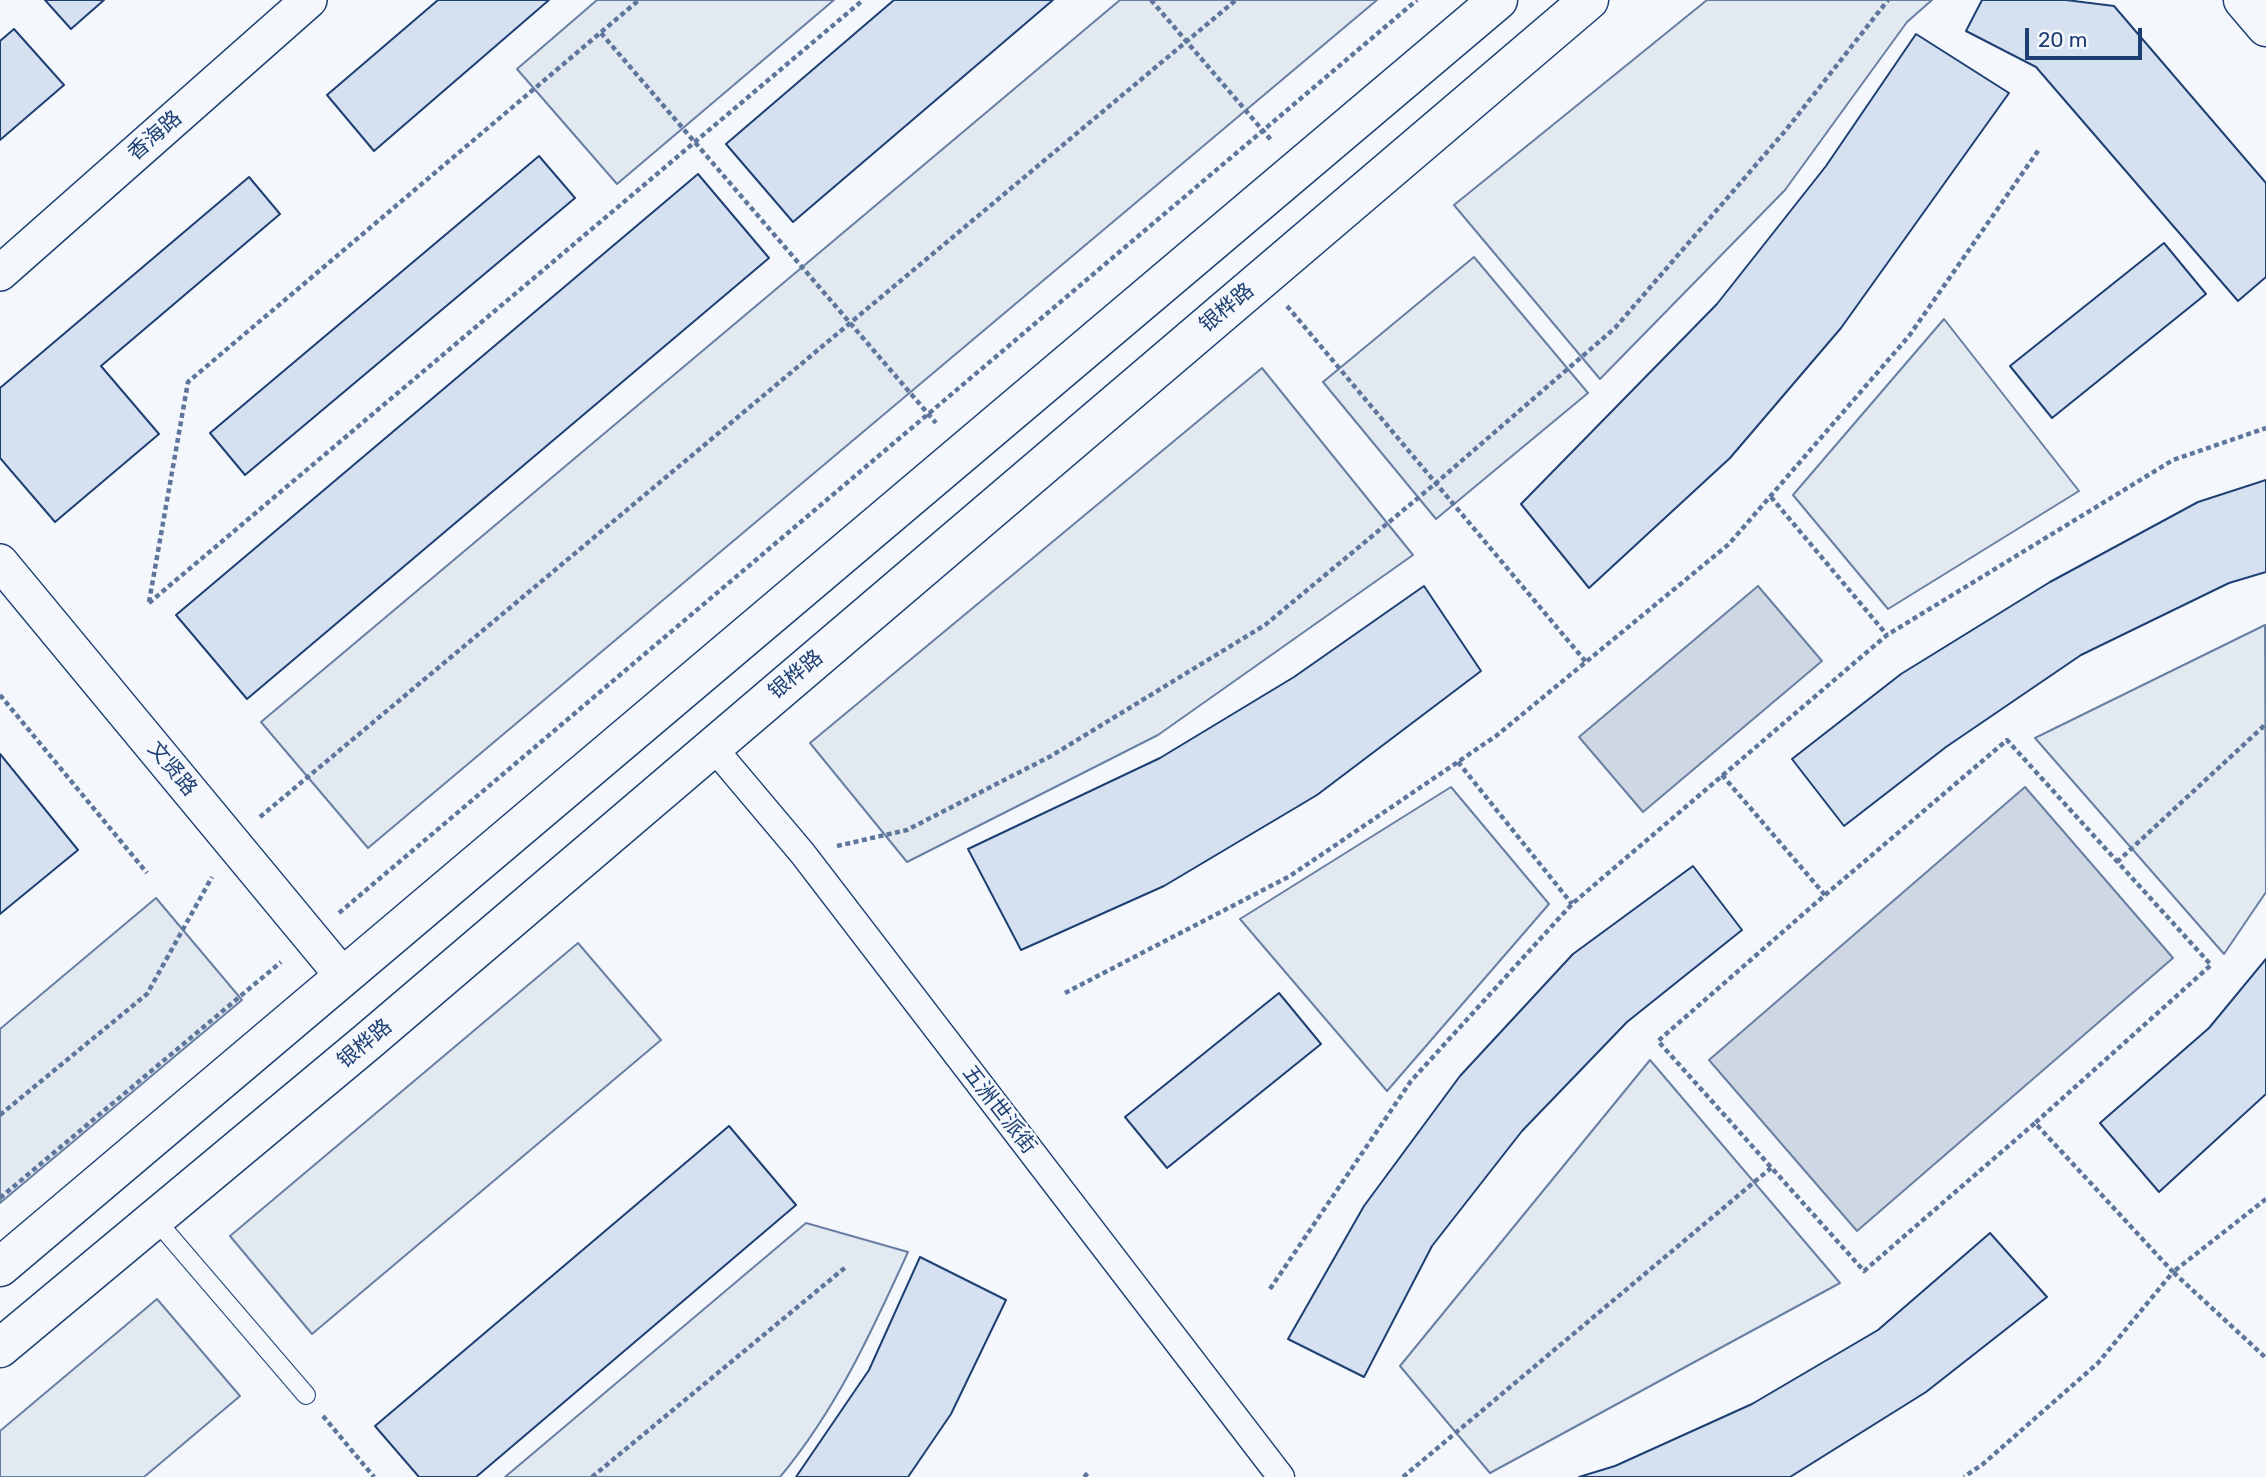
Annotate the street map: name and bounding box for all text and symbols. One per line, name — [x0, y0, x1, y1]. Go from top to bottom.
scale bar — [2028, 14, 2145, 58]
text: 20 m — [2038, 27, 2087, 52]
street label: 香海路 — [123, 106, 187, 166]
street label: 银桦路 — [1195, 278, 1259, 338]
street label: 银桦路 — [764, 645, 828, 705]
street label: 文贤路 — [142, 737, 202, 801]
street label: 银桦路 — [333, 1014, 397, 1074]
street label: 五洲世派街 — [957, 1061, 1041, 1159]

